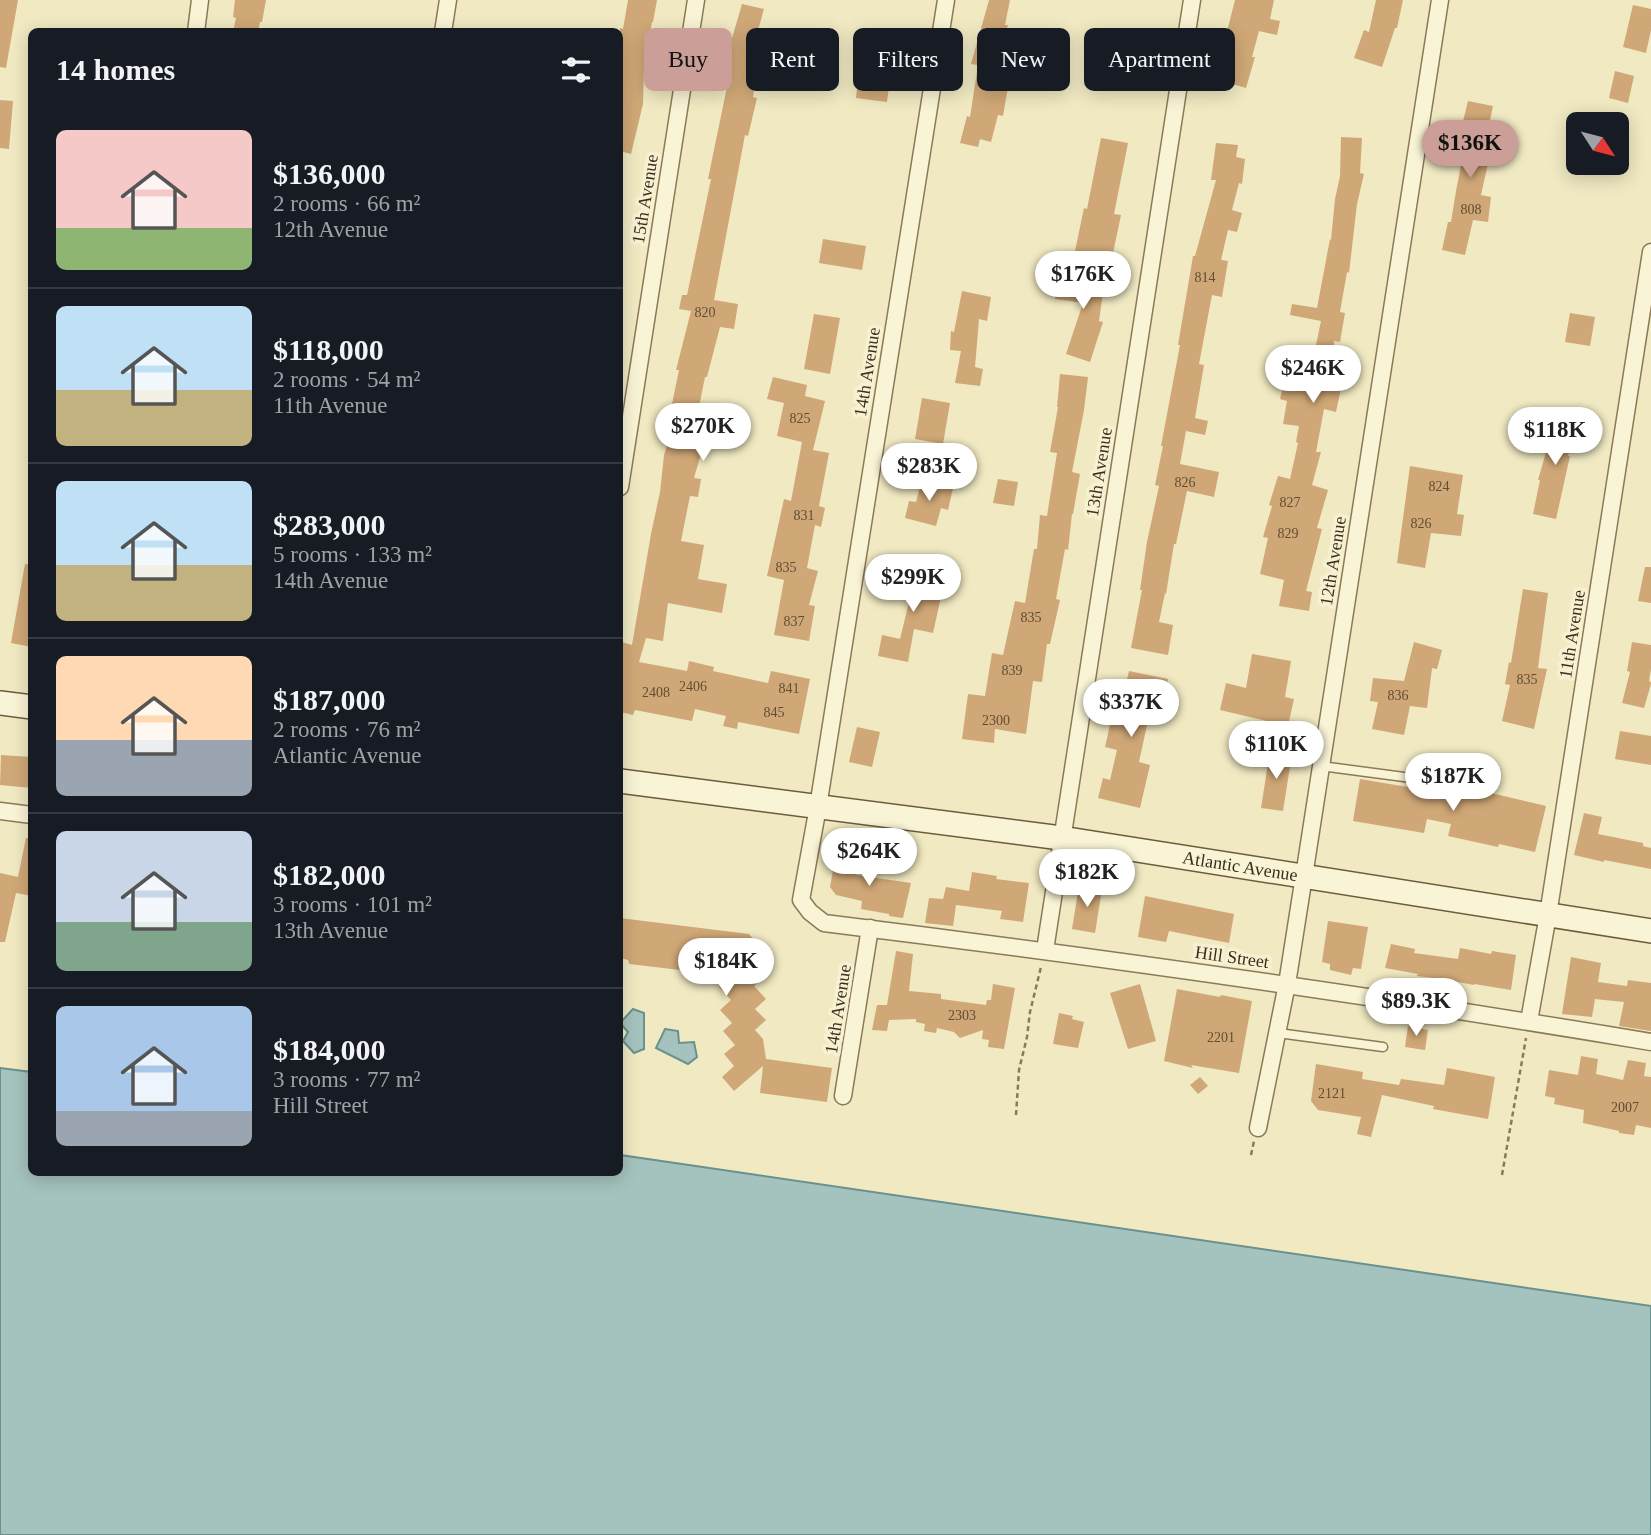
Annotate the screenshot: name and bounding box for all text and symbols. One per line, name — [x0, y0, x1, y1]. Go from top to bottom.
chip: Buy — [644, 28, 732, 91]
chip: Rent — [746, 28, 839, 91]
chip: Filters — [853, 28, 963, 91]
chip: New — [977, 28, 1070, 91]
chip: Apartment — [1084, 28, 1235, 91]
icon: filters — [557, 51, 595, 89]
text: 14 homes — [56, 53, 175, 86]
north arrow — [1566, 112, 1629, 175]
map controls — [1566, 112, 1629, 175]
pin: $136K — [1421, 120, 1519, 180]
text: $136K — [1438, 130, 1502, 155]
street label: 15th Avenue — [628, 153, 662, 245]
text: $136,000 — [273, 157, 386, 190]
icon: home — [112, 158, 196, 242]
text: 2 rooms · 66 m² — [273, 191, 420, 216]
house number: 808 — [1461, 202, 1482, 217]
text: 12th Avenue — [273, 217, 388, 242]
pin: $176K — [1034, 252, 1132, 311]
text: $176K — [1051, 261, 1115, 286]
house number: 814 — [1195, 270, 1216, 285]
house number: 820 — [695, 305, 716, 320]
street label: 14th Avenue — [850, 326, 884, 418]
text: $118,000 — [273, 333, 384, 366]
icon: home — [112, 334, 196, 418]
pin: $246K — [1264, 346, 1362, 405]
text: $246K — [1281, 355, 1345, 380]
text: 2 rooms · 54 m² — [273, 367, 420, 392]
text: 11th Avenue — [273, 393, 387, 418]
pin: $270K — [654, 404, 752, 463]
pin: $118K — [1506, 407, 1604, 467]
house number: 825 — [790, 411, 811, 426]
text: $270K — [671, 413, 735, 438]
text: $118K — [1524, 417, 1586, 442]
street label: 13th Avenue — [1082, 426, 1116, 518]
pin: $283K — [880, 444, 978, 503]
text: $283K — [897, 453, 961, 478]
house number: 826 — [1175, 475, 1196, 490]
house number: 824 — [1429, 479, 1450, 494]
house number: 827 — [1280, 495, 1301, 510]
text: $283,000 — [273, 508, 386, 541]
house number: 831 — [794, 508, 815, 523]
icon: home — [112, 509, 196, 593]
street label: 12th Avenue — [1316, 515, 1350, 607]
house number: 826 — [1411, 516, 1432, 531]
house number: 829 — [1278, 526, 1299, 541]
text: 5 rooms · 133 m² — [273, 542, 432, 567]
pin: $299K — [864, 554, 962, 614]
house number: 835 — [776, 560, 797, 575]
text: $299K — [881, 564, 945, 589]
text: 14th Avenue — [273, 568, 388, 593]
street label: 11th Avenue — [1555, 588, 1589, 680]
house number: 835 — [1021, 610, 1042, 625]
house number: 837 — [784, 614, 805, 629]
house number: 839 — [1002, 663, 1023, 678]
house number: 835 — [1517, 672, 1538, 687]
house number: 2406 — [679, 679, 707, 694]
pin: $337K — [1082, 680, 1180, 739]
house number: 841 — [779, 681, 800, 696]
text: $187,000 — [273, 683, 386, 716]
icon: home — [112, 684, 196, 768]
house number: 2408 — [642, 685, 670, 700]
house number: 836 — [1388, 688, 1409, 703]
text: $337K — [1099, 689, 1163, 714]
house number: 845 — [764, 705, 785, 720]
house number: 2300 — [982, 713, 1010, 728]
text: 2 rooms · 76 m² — [273, 717, 420, 742]
pin: $110K — [1227, 722, 1325, 781]
text: $110K — [1245, 731, 1307, 756]
text: Atlantic Avenue — [273, 743, 421, 768]
pin: $187K — [1404, 754, 1502, 813]
text: $187K — [1421, 763, 1485, 788]
pin: $264K — [820, 828, 918, 888]
text: $264K — [837, 838, 901, 863]
street label: Atlantic Avenue — [1181, 847, 1299, 885]
pin: $182K — [1038, 850, 1136, 909]
text: $182,000 — [273, 858, 386, 891]
icon: home — [112, 859, 196, 943]
text: $182K — [1055, 859, 1119, 884]
text: 3 rooms · 101 m² — [273, 892, 432, 917]
text: 13th Avenue — [273, 918, 388, 943]
pin: $184K — [677, 939, 775, 998]
street label: Hill Street — [1194, 942, 1270, 972]
text: $184K — [694, 948, 758, 973]
street label: 14th Avenue — [821, 963, 855, 1055]
pin: $89.3K — [1359, 978, 1473, 1038]
text: $89.3K — [1381, 988, 1451, 1013]
house number: 2303 — [948, 1008, 976, 1023]
house number: 2201 — [1207, 1030, 1235, 1045]
text: $184,000 — [273, 1033, 386, 1066]
icon: home — [112, 1034, 196, 1118]
text: 3 rooms · 77 m² — [273, 1067, 420, 1092]
house number: 2121 — [1318, 1086, 1346, 1101]
text: Hill Street — [273, 1093, 368, 1118]
house number: 2007 — [1611, 1100, 1639, 1115]

